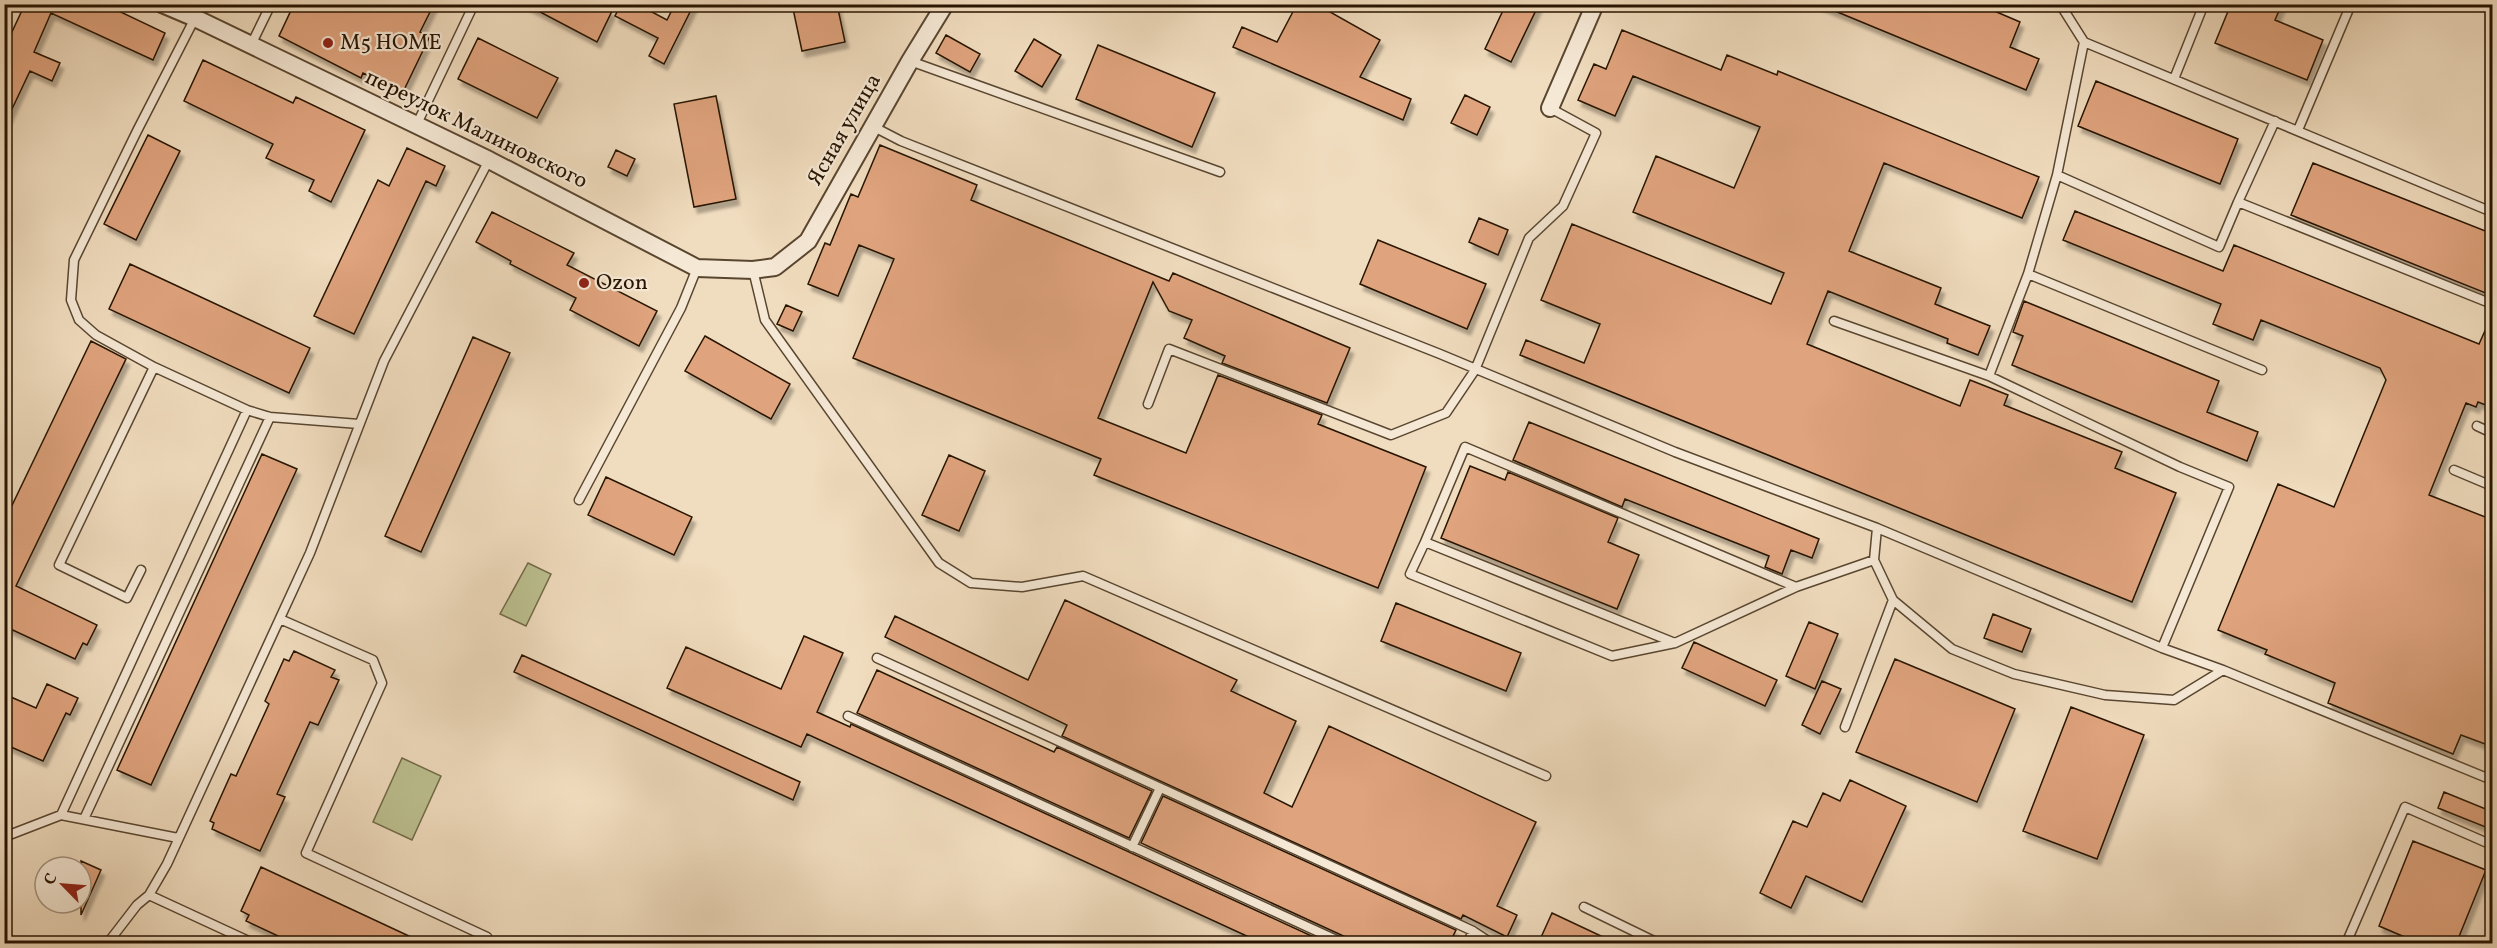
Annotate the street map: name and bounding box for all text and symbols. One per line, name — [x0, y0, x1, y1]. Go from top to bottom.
place label: M5 HOME — [340, 28, 442, 59]
marker: M5 HOME — [321, 36, 335, 50]
street label: переулок Малиновского — [359, 63, 593, 197]
street label: Ясная улица — [800, 68, 890, 192]
place label: Ozon — [596, 268, 648, 299]
marker: Ozon — [577, 276, 591, 290]
north arrow — [33, 855, 93, 915]
text: С — [39, 870, 63, 889]

